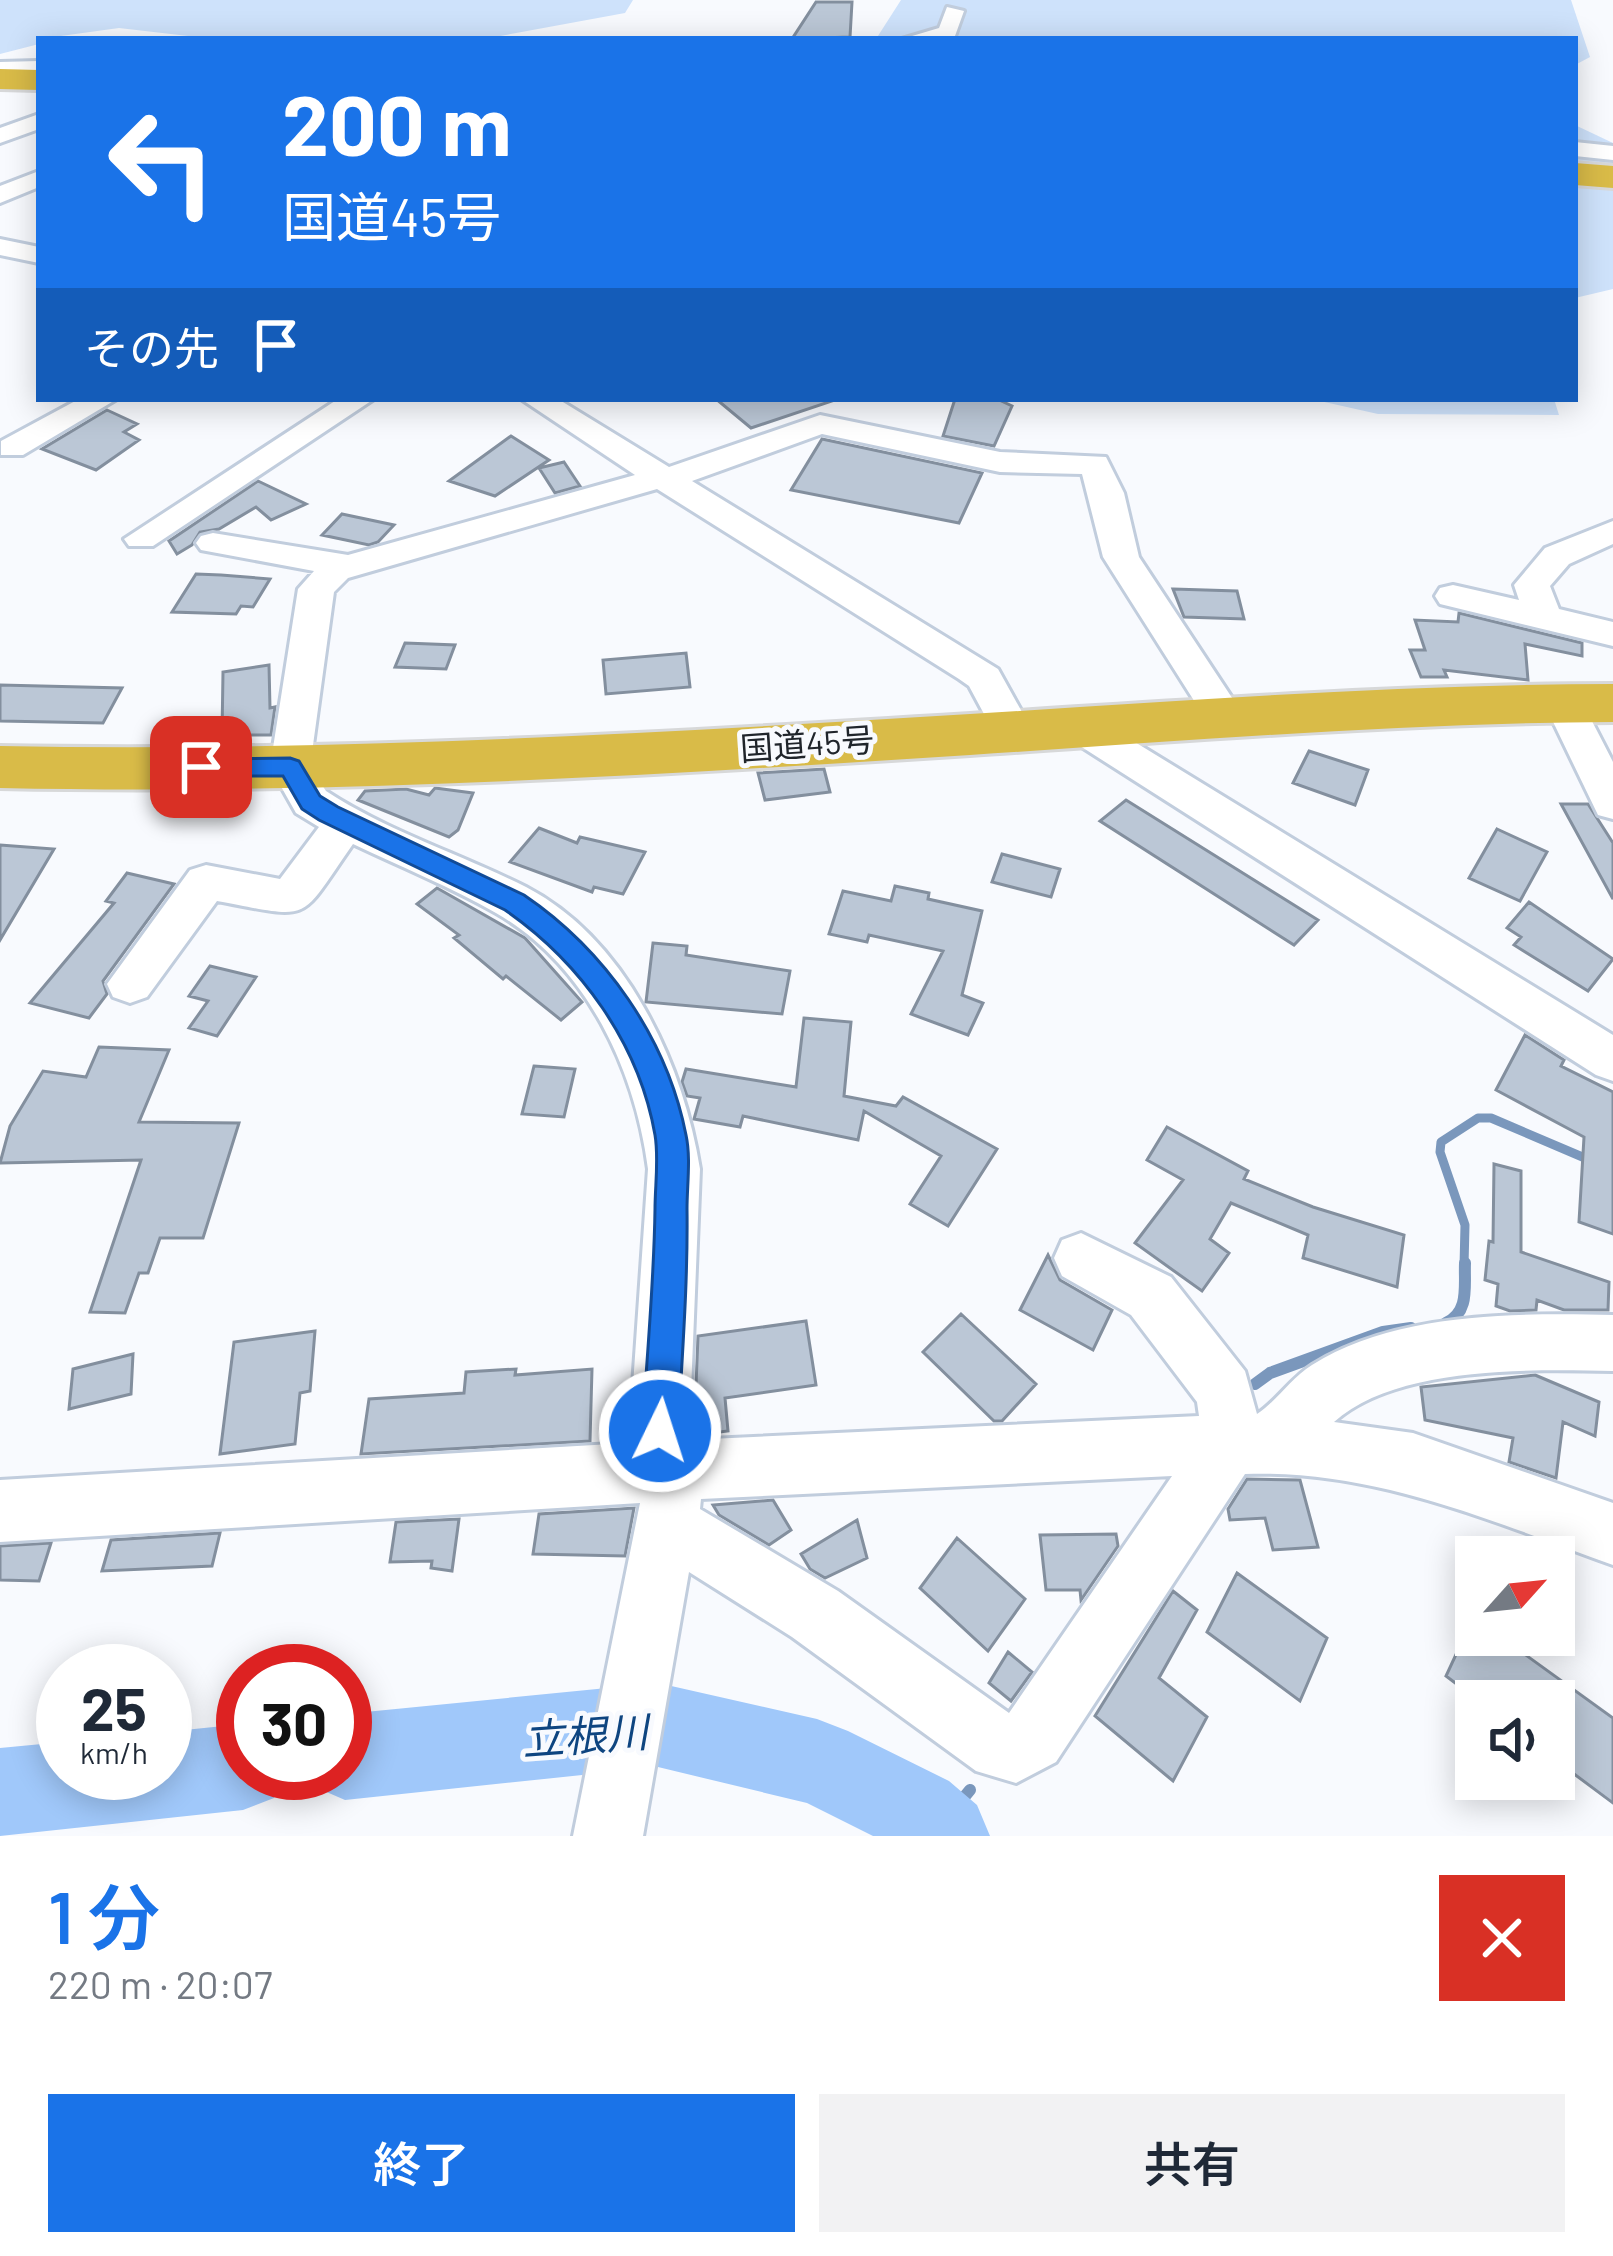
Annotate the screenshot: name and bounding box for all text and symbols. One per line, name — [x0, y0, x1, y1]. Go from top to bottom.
text: 200 m — [282, 72, 512, 173]
icon: left — [84, 84, 240, 240]
text: 国道45号 — [282, 183, 502, 248]
icon: arrive — [243, 312, 309, 378]
text: その先 — [84, 320, 219, 374]
pin — [150, 716, 252, 818]
street label: 国道45号 — [739, 718, 875, 768]
icon: arrive — [168, 734, 234, 800]
position arrow — [597, 1368, 723, 1494]
north arrow — [1455, 1536, 1575, 1656]
map controls — [1455, 1536, 1575, 1800]
speed limit sign: 30 — [216, 1644, 372, 1800]
text: 25 — [81, 1671, 147, 1743]
button: sound — [1455, 1680, 1575, 1800]
water label: 立根川 — [520, 1704, 654, 1763]
text: km/h — [80, 1734, 148, 1770]
text: 1 分 — [48, 1872, 160, 1958]
button: close — [1439, 1875, 1565, 2001]
text: 220 m · 20:07 — [48, 1960, 272, 2007]
button: 終了 — [48, 2094, 795, 2232]
button: 共有 — [819, 2094, 1565, 2232]

